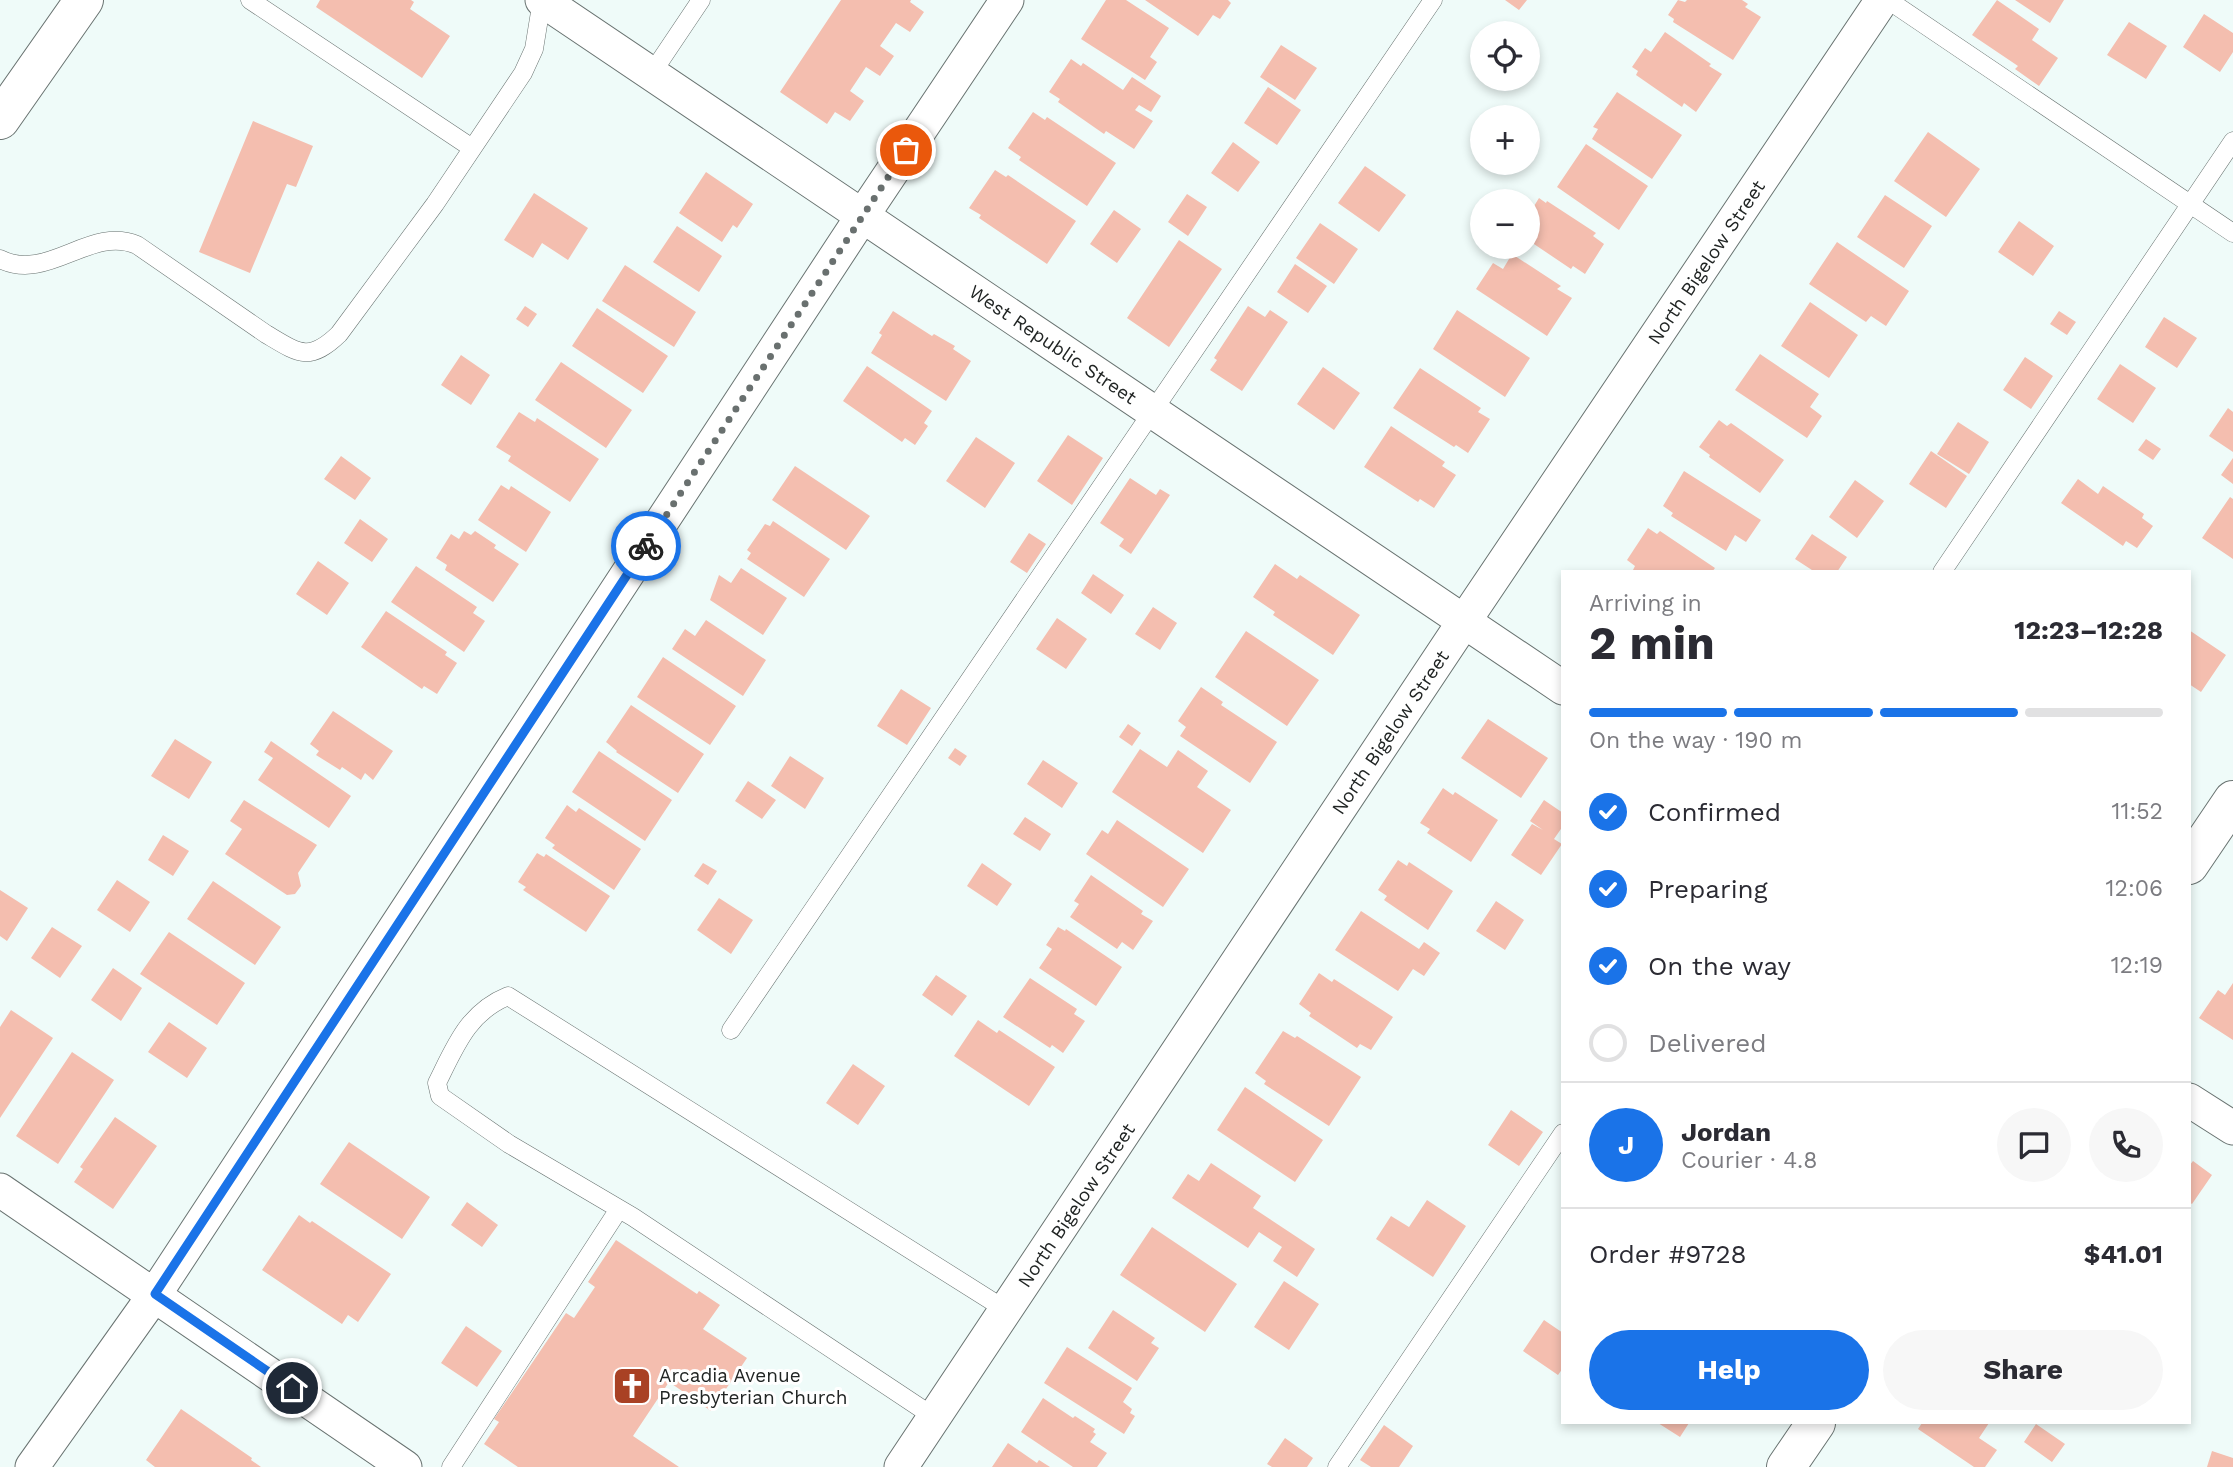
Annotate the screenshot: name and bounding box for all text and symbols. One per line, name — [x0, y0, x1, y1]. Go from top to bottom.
map controls — [1470, 21, 1540, 259]
button: locate — [1470, 21, 1540, 91]
button: + — [1470, 105, 1540, 175]
pin — [876, 120, 936, 180]
icon: bag — [887, 131, 925, 169]
street label: North Bigelow Street — [1643, 176, 1770, 349]
button: − — [1470, 189, 1540, 259]
street label: West Republic Street — [965, 280, 1141, 409]
courier — [611, 511, 681, 581]
icon: bike — [627, 527, 665, 565]
text: Arriving in — [1589, 590, 1702, 617]
text: 12:23–12:28 — [2014, 615, 2163, 645]
text: 2 min — [1589, 616, 1715, 670]
street label: North Bigelow Street — [1327, 646, 1454, 819]
text: On the way · 190 m — [1589, 727, 1802, 754]
icon: check — [1589, 793, 1627, 831]
text: Confirmed — [1648, 797, 1781, 827]
text: 11:52 — [2111, 798, 2163, 825]
icon: check — [1589, 870, 1627, 908]
text: Preparing — [1648, 874, 1768, 904]
text: 12:06 — [2106, 875, 2163, 902]
icon: check — [1589, 947, 1627, 985]
text: On the way — [1648, 951, 1791, 981]
text: 12:19 — [2111, 952, 2163, 979]
text: Delivered — [1648, 1028, 1767, 1058]
button: chat — [1997, 1108, 2071, 1182]
button: phone — [2089, 1108, 2163, 1182]
text: Jordan — [1681, 1117, 1771, 1147]
street label: North Bigelow Street — [1013, 1119, 1140, 1292]
text: J — [1618, 1130, 1634, 1160]
text: Courier · 4.8 — [1681, 1147, 1817, 1174]
text: Order #9728 — [1589, 1239, 1747, 1269]
text: $41.01 — [2084, 1239, 2163, 1269]
button: Help — [1589, 1330, 1869, 1410]
button: Share — [1883, 1330, 2163, 1410]
pin — [262, 1358, 322, 1418]
place label: Arcadia Avenue Presbyterian Church — [659, 1364, 848, 1409]
church icon: Arcadia Avenue Presbyterian Church — [611, 1365, 653, 1407]
icon: home — [273, 1369, 311, 1407]

